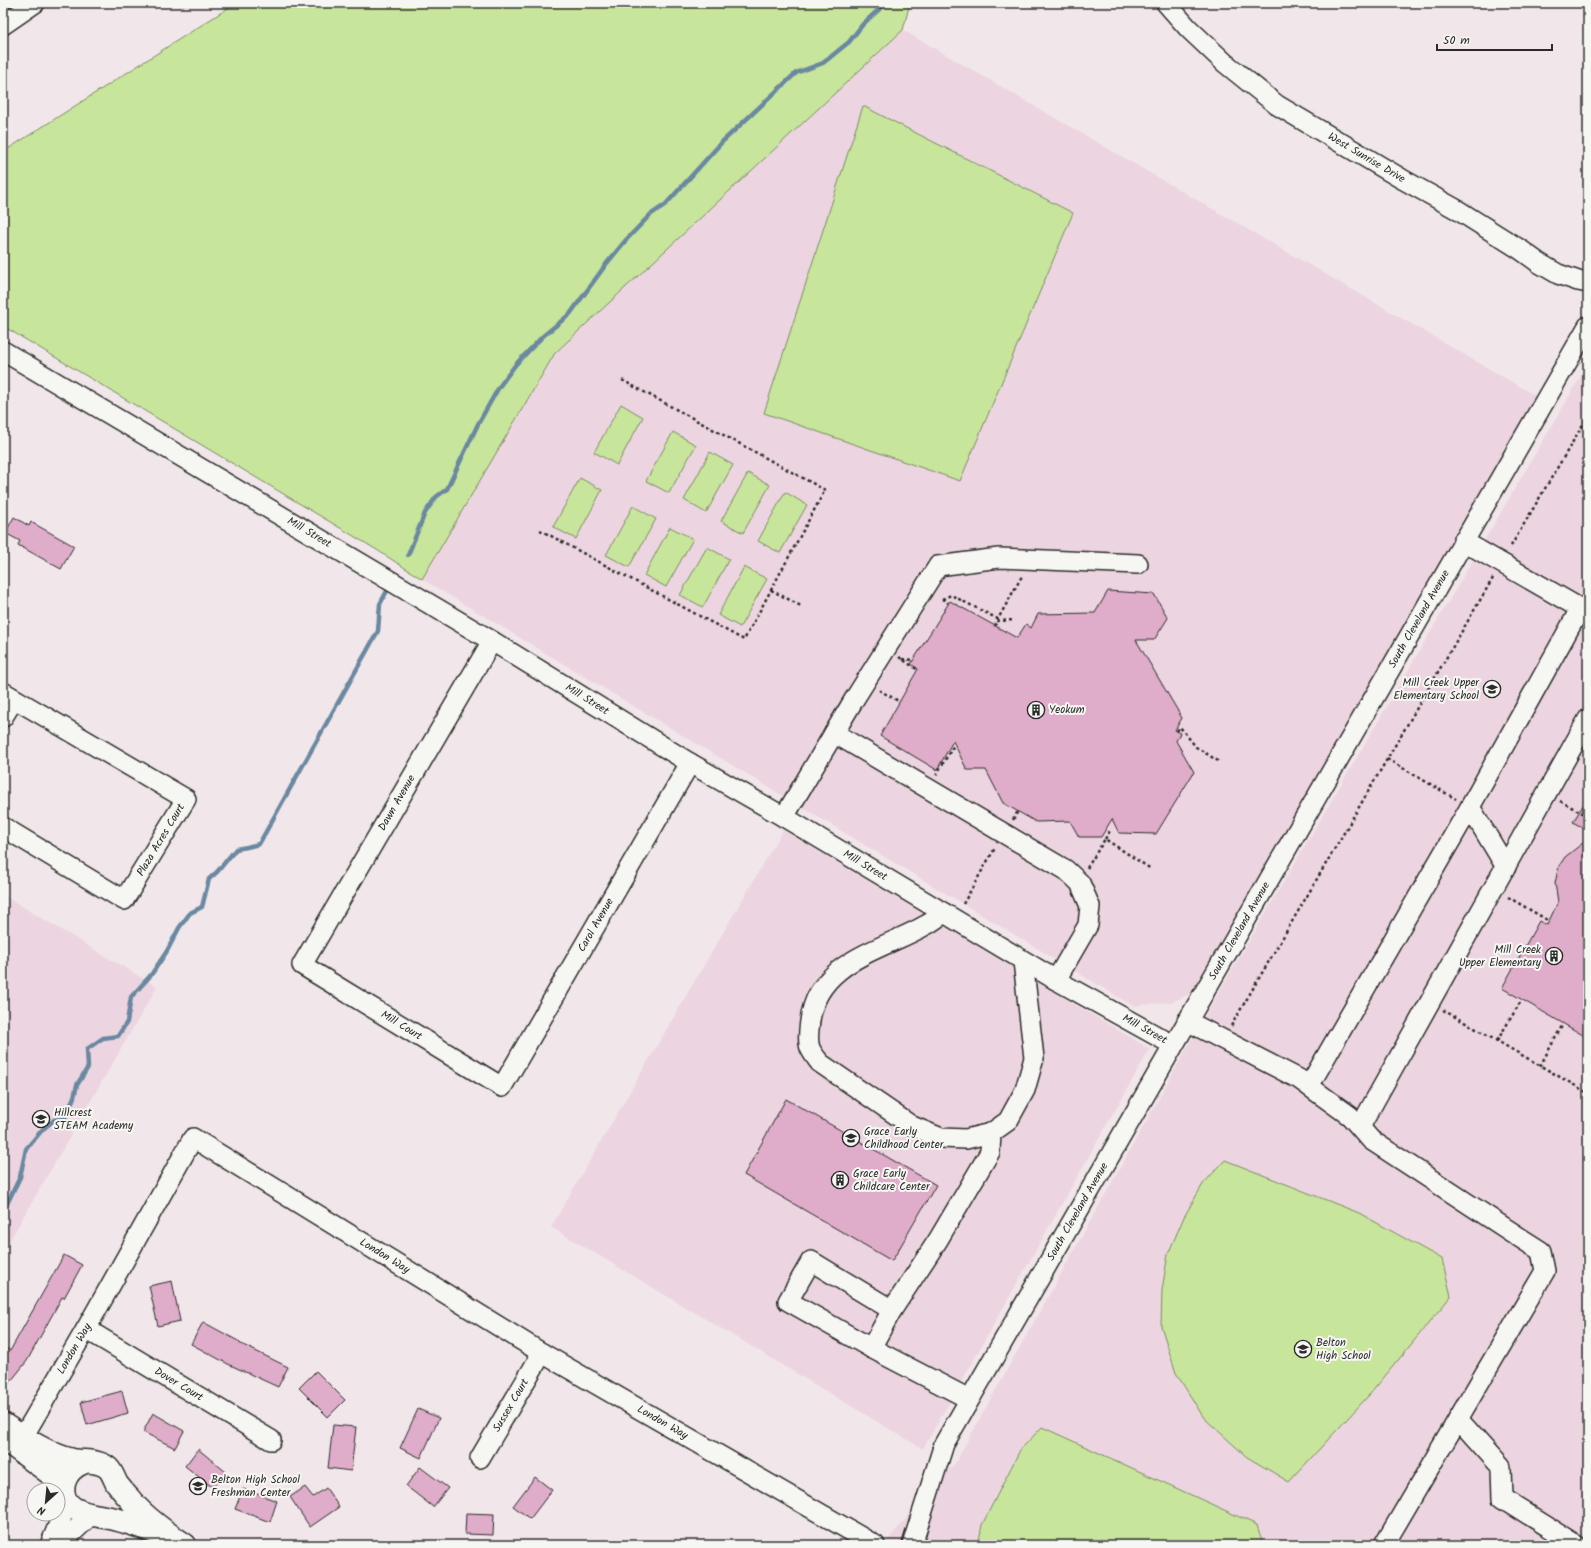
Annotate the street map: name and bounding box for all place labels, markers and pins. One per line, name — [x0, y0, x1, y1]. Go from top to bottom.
place label: Mill Creek Upper Elementary School — [1393, 674, 1480, 705]
school or university icon: Mill Creek Upper Elementary School — [1482, 679, 1502, 699]
building icon: Yeokum — [1026, 700, 1046, 720]
place label: Yeokum — [1049, 701, 1085, 719]
place label: Mill Creek Upper Elementary — [1459, 941, 1542, 972]
building icon: Mill Creek Upper Elementary — [1544, 946, 1564, 966]
place label: Hillcrest STEAM Academy — [54, 1104, 134, 1135]
school or university icon: Hillcrest STEAM Academy — [31, 1109, 51, 1129]
place label: Grace Early Childhood Center — [864, 1123, 945, 1154]
school or university icon: Grace Early Childhood Center — [841, 1128, 861, 1148]
place label: Grace Early Childcare Center — [853, 1165, 931, 1196]
building icon: Grace Early Childcare Center — [830, 1170, 850, 1190]
place label: Belton High School — [1316, 1334, 1371, 1365]
school or university icon: Belton High School — [1293, 1339, 1313, 1359]
place label: Belton High School Freshman Center — [211, 1471, 300, 1502]
school or university icon: Belton High School Freshman Center — [188, 1476, 208, 1496]

